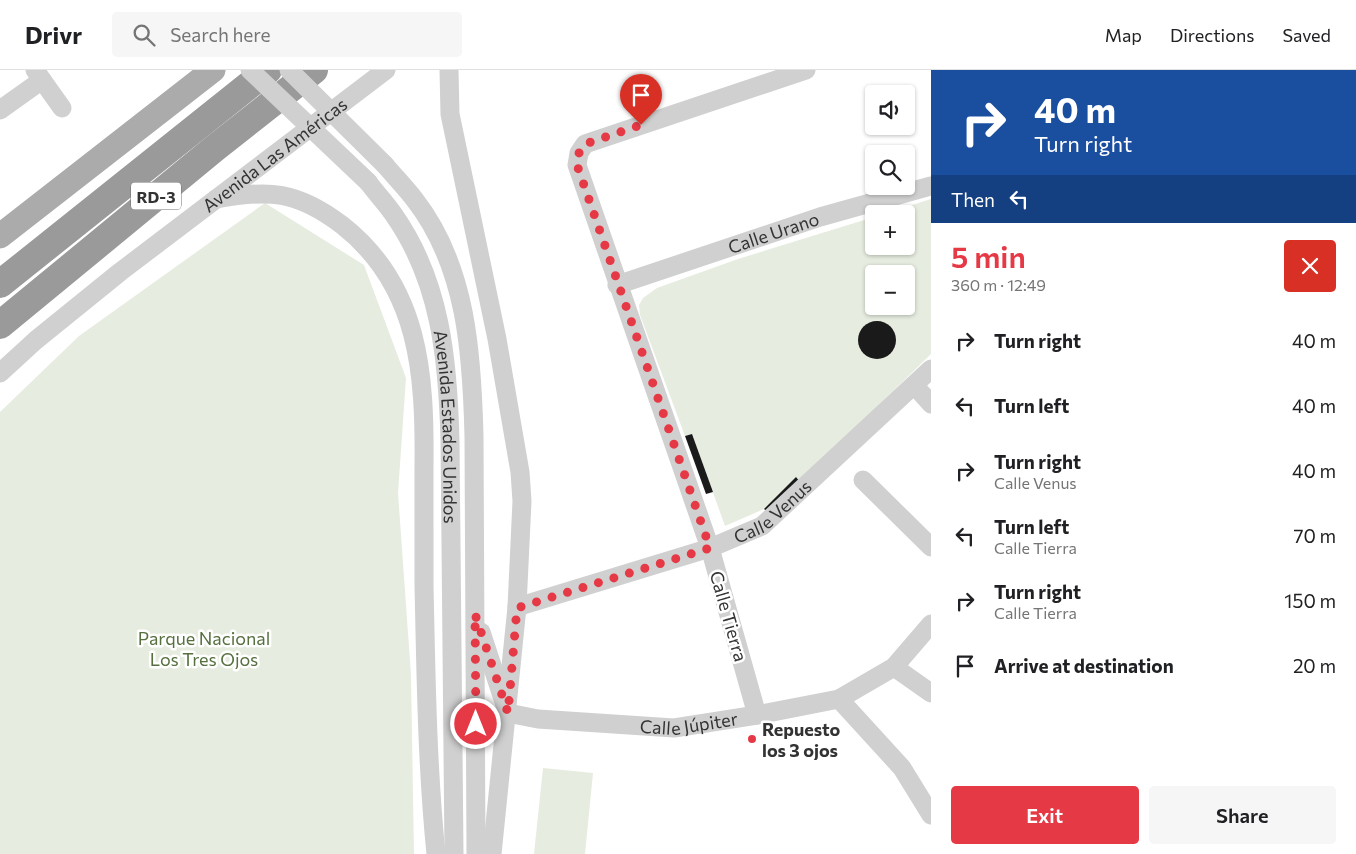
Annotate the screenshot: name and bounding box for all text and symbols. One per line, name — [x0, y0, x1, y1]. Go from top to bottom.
search box — [112, 12, 462, 57]
text: Drivr — [25, 20, 82, 49]
icon: search — [130, 21, 158, 49]
text: Search here — [170, 23, 271, 46]
text: Map — [1105, 24, 1142, 46]
text: Directions — [1170, 24, 1254, 46]
text: Saved — [1282, 24, 1331, 46]
pin — [620, 74, 662, 125]
icon: arrive — [627, 81, 655, 109]
map controls — [865, 85, 915, 315]
button: sound — [865, 85, 915, 135]
text: 40 m — [1034, 87, 1116, 130]
icon: right — [951, 90, 1016, 155]
street label: Avenida Las Américas — [198, 93, 351, 217]
text: Turn right — [1034, 130, 1132, 157]
button: search — [865, 145, 915, 195]
road number: RD-3 — [131, 182, 181, 210]
icon: left — [1005, 185, 1033, 213]
text: Then — [951, 188, 995, 211]
button: + — [865, 205, 915, 255]
street label: Calle Urano — [725, 207, 822, 258]
text: 5 min — [951, 237, 1026, 274]
button: close — [1284, 240, 1336, 292]
button: − — [865, 265, 915, 315]
text: 360 m · 12:49 — [951, 275, 1046, 294]
icon: right — [951, 327, 979, 355]
street label: Avenida Estados Unidos — [429, 328, 462, 524]
text: Turn right — [994, 329, 1081, 352]
text: 40 m — [1292, 329, 1336, 352]
icon: left — [951, 392, 979, 420]
text: Turn left — [994, 394, 1069, 417]
text: 40 m — [1292, 394, 1336, 417]
text: Turn right — [994, 450, 1081, 473]
icon: right — [951, 457, 979, 485]
text: 40 m — [1292, 459, 1336, 482]
text: Calle Venus — [994, 473, 1077, 492]
street label: Calle Venus — [730, 475, 816, 548]
text: Turn left — [994, 515, 1069, 538]
icon: left — [951, 522, 979, 550]
text: 70 m — [1293, 524, 1336, 547]
text: Calle Tierra — [994, 538, 1077, 557]
street label: Calle Tierra — [706, 568, 752, 664]
text: Turn right — [994, 580, 1081, 603]
icon: right — [951, 587, 979, 615]
text: 150 m — [1284, 589, 1336, 612]
text: Calle Tierra — [994, 603, 1077, 622]
park label: Parque Nacional Los Tres Ojos — [138, 627, 270, 670]
icon: arrive — [951, 652, 979, 680]
text: Arrive at destination — [994, 654, 1174, 677]
text: 20 m — [1293, 654, 1336, 677]
position arrow — [449, 697, 501, 749]
street label: Calle Júpiter — [639, 707, 739, 739]
place label: Repuesto los 3 ojos — [762, 718, 840, 761]
marker: Repuesto los 3 ojos — [746, 733, 758, 745]
button: Exit — [951, 786, 1139, 844]
button: Share — [1149, 786, 1336, 844]

